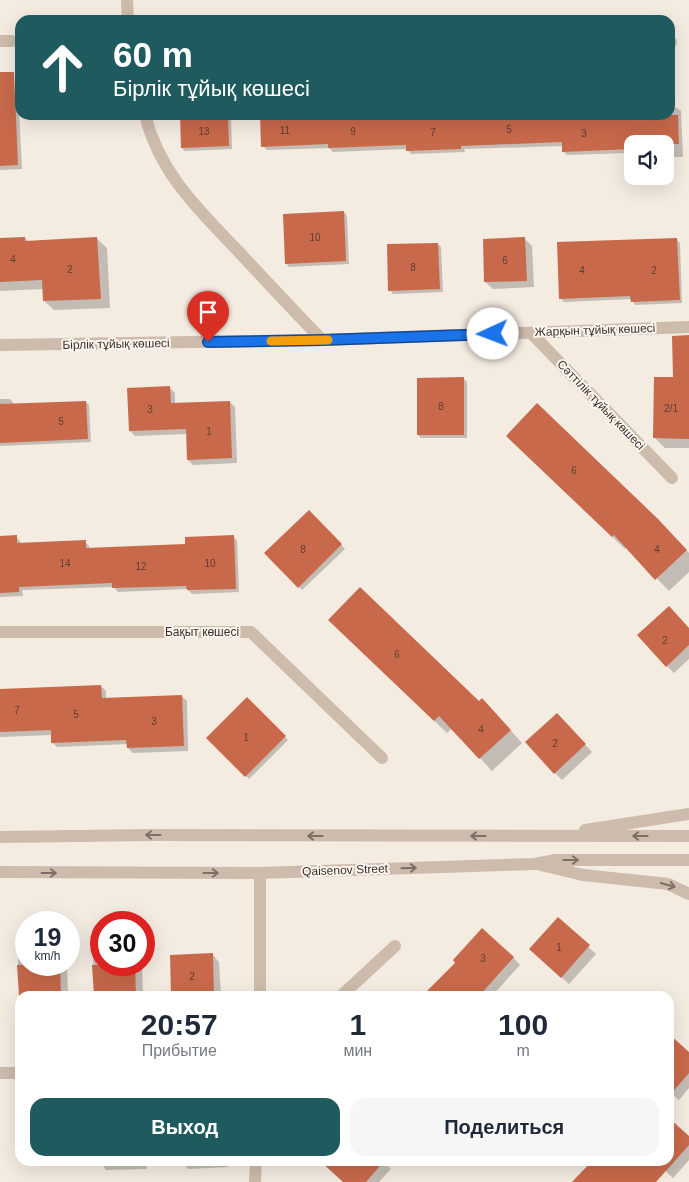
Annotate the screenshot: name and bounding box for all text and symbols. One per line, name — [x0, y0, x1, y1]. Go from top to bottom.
icon: ahead — [30, 35, 95, 100]
text: 60 m — [113, 35, 193, 74]
text: Бірлік тұйық көшесі — [113, 76, 310, 101]
house number: 5 — [506, 124, 512, 135]
house number: 11 — [280, 125, 291, 136]
house number: 13 — [198, 126, 210, 137]
house number: 9 — [350, 126, 356, 137]
house number: 7 — [430, 127, 436, 138]
house number: 3 — [581, 128, 587, 139]
map controls — [624, 135, 674, 185]
button: sound — [624, 135, 674, 185]
house number: 10 — [309, 232, 321, 243]
house number: 4 — [10, 254, 16, 265]
house number: 6 — [502, 255, 508, 266]
house number: 8 — [410, 262, 416, 273]
house number: 2 — [67, 264, 73, 275]
house number: 4 — [579, 265, 585, 276]
house number: 2 — [651, 265, 657, 276]
pin — [187, 291, 229, 342]
icon: arrive — [194, 298, 222, 326]
position arrow — [466, 307, 518, 359]
street label: Жарқын тұйық көшесі — [534, 321, 656, 339]
street label: Бірлік тұйық көшесі — [62, 336, 170, 352]
street label: Сәттілік тұйық көшесі — [554, 357, 648, 453]
house number: 8 — [438, 401, 444, 412]
house number: 2/1 — [664, 403, 678, 414]
house number: 3 — [147, 404, 153, 415]
house number: 5 — [58, 416, 64, 427]
house number: 1 — [206, 426, 212, 437]
house number: 6 — [571, 465, 577, 476]
house number: 8 — [300, 544, 306, 555]
house number: 4 — [654, 544, 660, 555]
house number: 14 — [59, 558, 71, 569]
house number: 10 — [204, 558, 216, 569]
house number: 12 — [135, 561, 147, 572]
street label: Бақыт көшесі — [165, 625, 239, 639]
house number: 2 — [662, 635, 668, 646]
house number: 6 — [394, 649, 400, 660]
house number: 7 — [14, 705, 20, 716]
house number: 5 — [73, 709, 79, 720]
house number: 3 — [151, 716, 157, 727]
house number: 4 — [478, 724, 484, 735]
house number: 1 — [243, 732, 249, 743]
house number: 2 — [552, 738, 558, 749]
one-way arrow — [145, 830, 162, 840]
one-way arrow — [308, 831, 324, 841]
one-way arrow — [470, 831, 486, 841]
one-way arrow — [633, 831, 649, 841]
one-way arrow — [562, 855, 578, 865]
street label: Qaisenov Street — [302, 861, 389, 878]
one-way arrow — [400, 863, 416, 873]
one-way arrow — [40, 868, 56, 877]
one-way arrow — [202, 868, 219, 878]
one-way arrow — [660, 881, 676, 890]
speed limit sign: 30 — [90, 911, 155, 976]
text: 19 — [34, 923, 61, 951]
house number: 1 — [556, 942, 562, 953]
text: km/h — [34, 949, 61, 963]
house number: 3 — [480, 953, 486, 964]
house number: 2 — [189, 971, 195, 982]
text: 20:57 — [141, 1008, 218, 1041]
text: 1 — [349, 1008, 366, 1041]
text: 100 — [498, 1008, 548, 1041]
text: Прибытие — [142, 1042, 217, 1059]
text: мин — [343, 1042, 372, 1059]
text: m — [516, 1042, 530, 1059]
button: Выход — [30, 1098, 340, 1156]
button: Поделиться — [350, 1098, 659, 1156]

